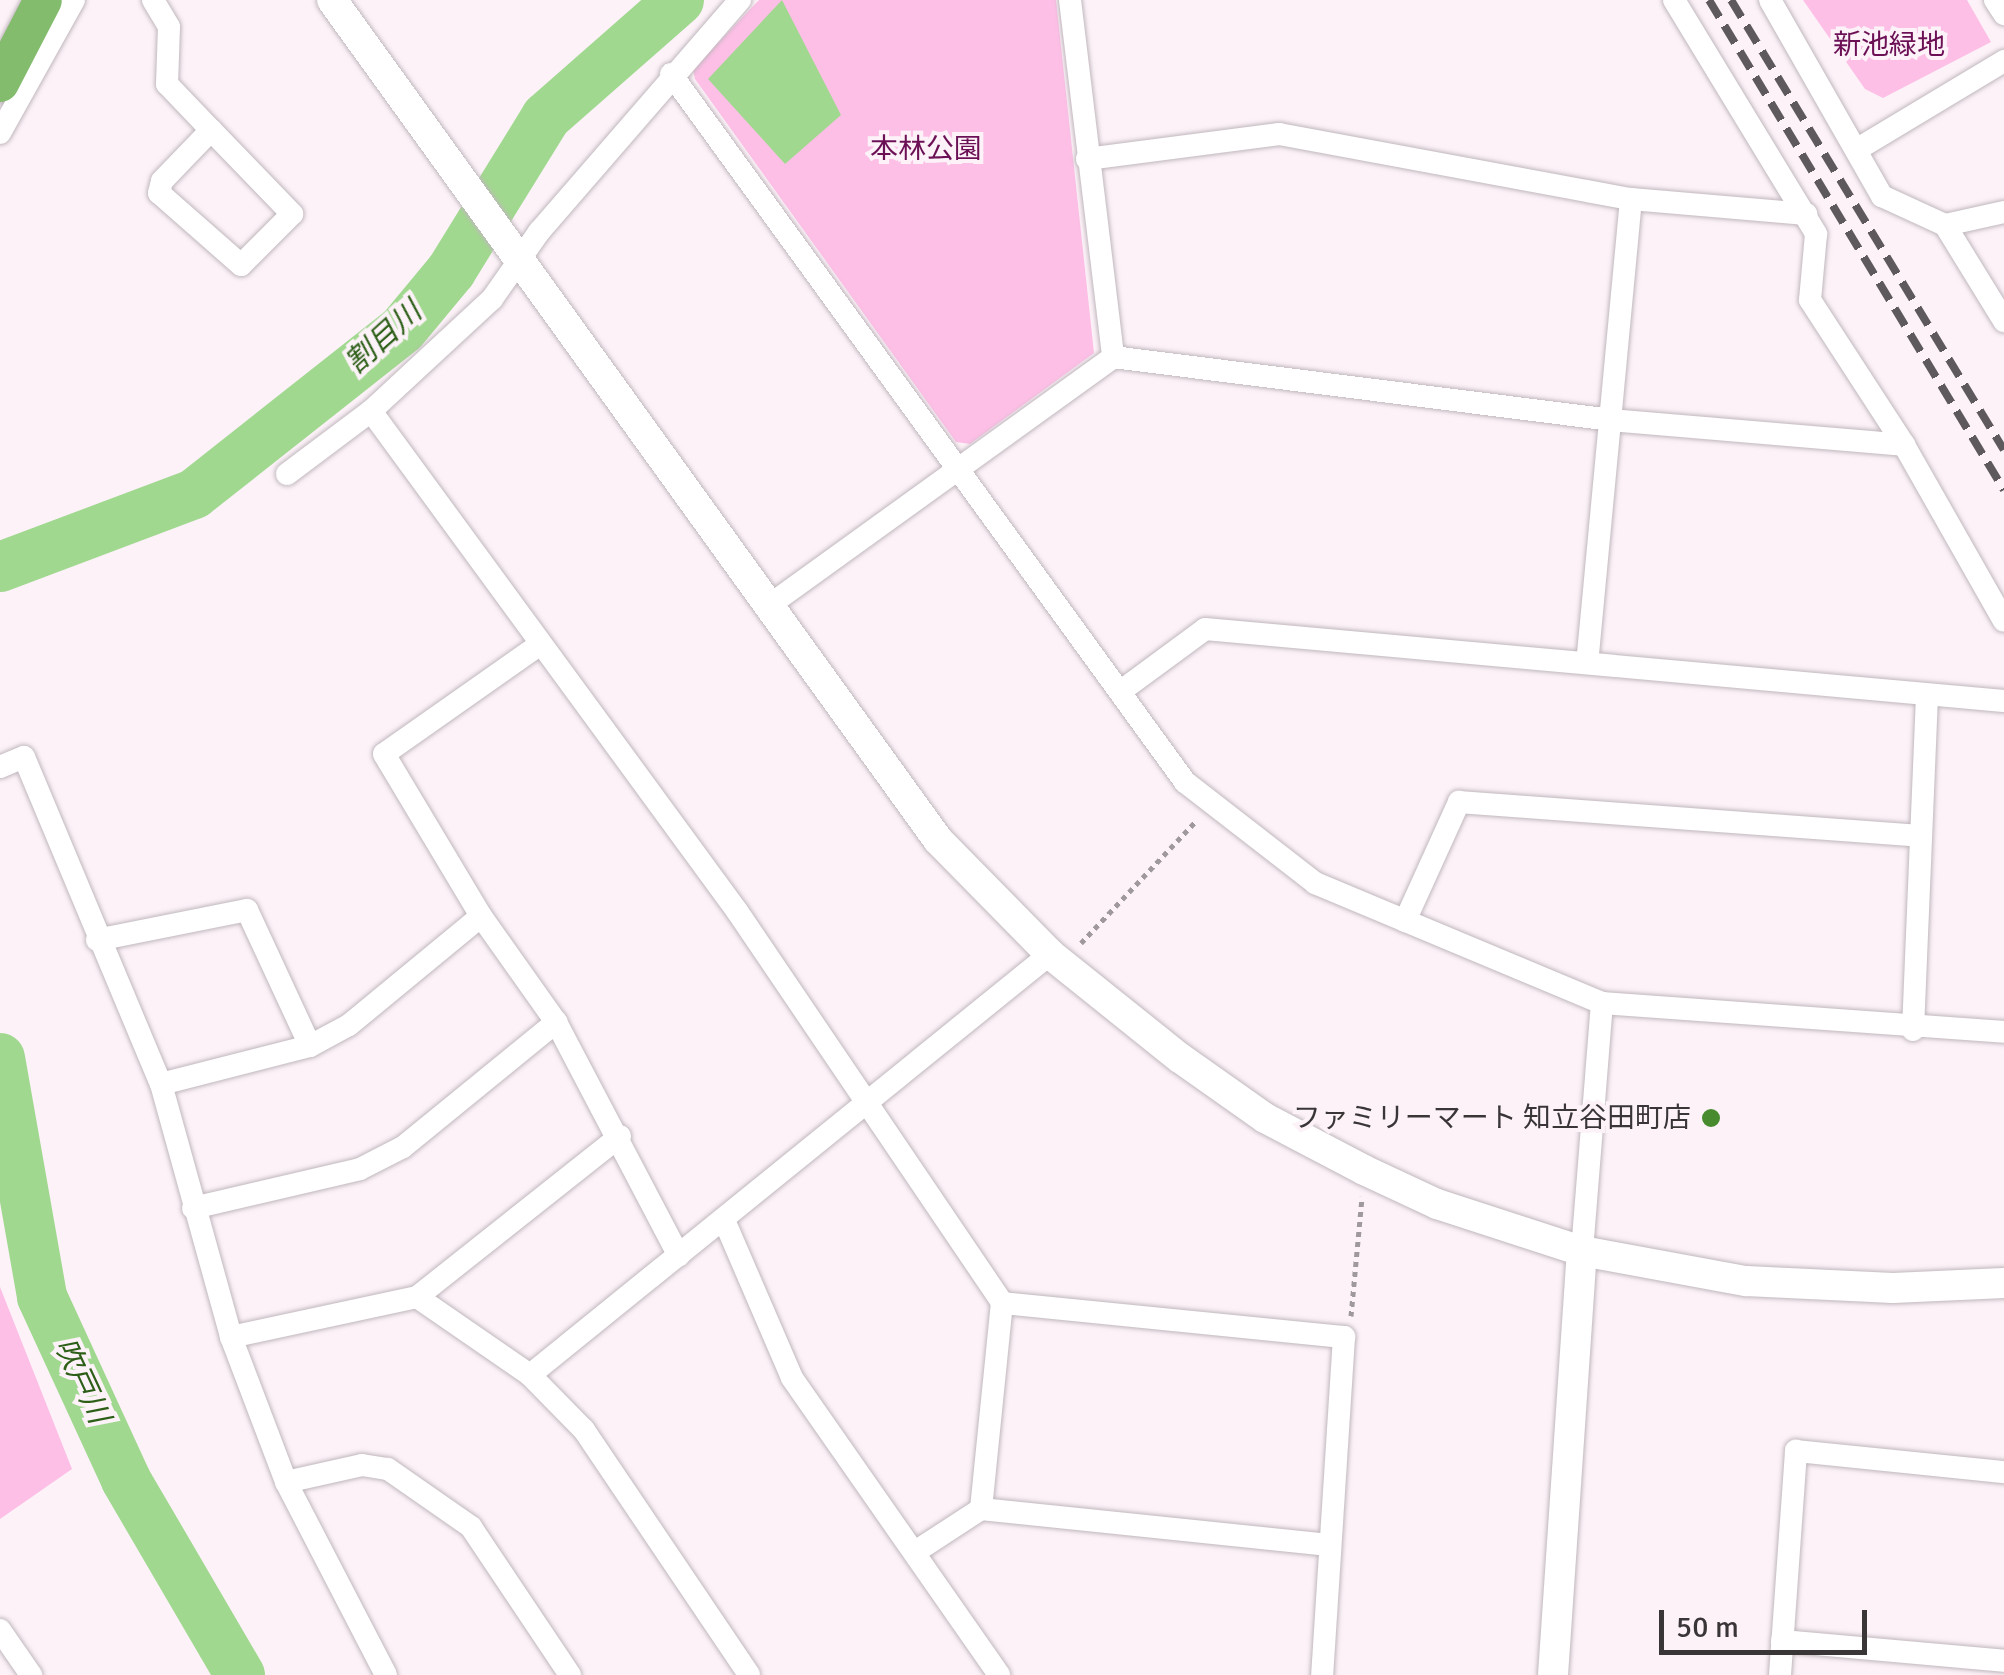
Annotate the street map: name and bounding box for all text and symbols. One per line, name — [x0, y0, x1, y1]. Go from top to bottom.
park label: 新池緑地 — [1833, 28, 1945, 62]
park label: 本林公園 — [870, 132, 982, 166]
water label: 割目川 — [339, 295, 429, 381]
place label: ファミリーマート 知立谷田町店 — [1293, 1101, 1691, 1135]
marker: ファミリーマート 知立谷田町店 — [1700, 1107, 1722, 1129]
water label: 吹戸川 — [46, 1333, 116, 1429]
scale bar — [1664, 1590, 1872, 1652]
text: 50 m — [1676, 1609, 1739, 1646]

